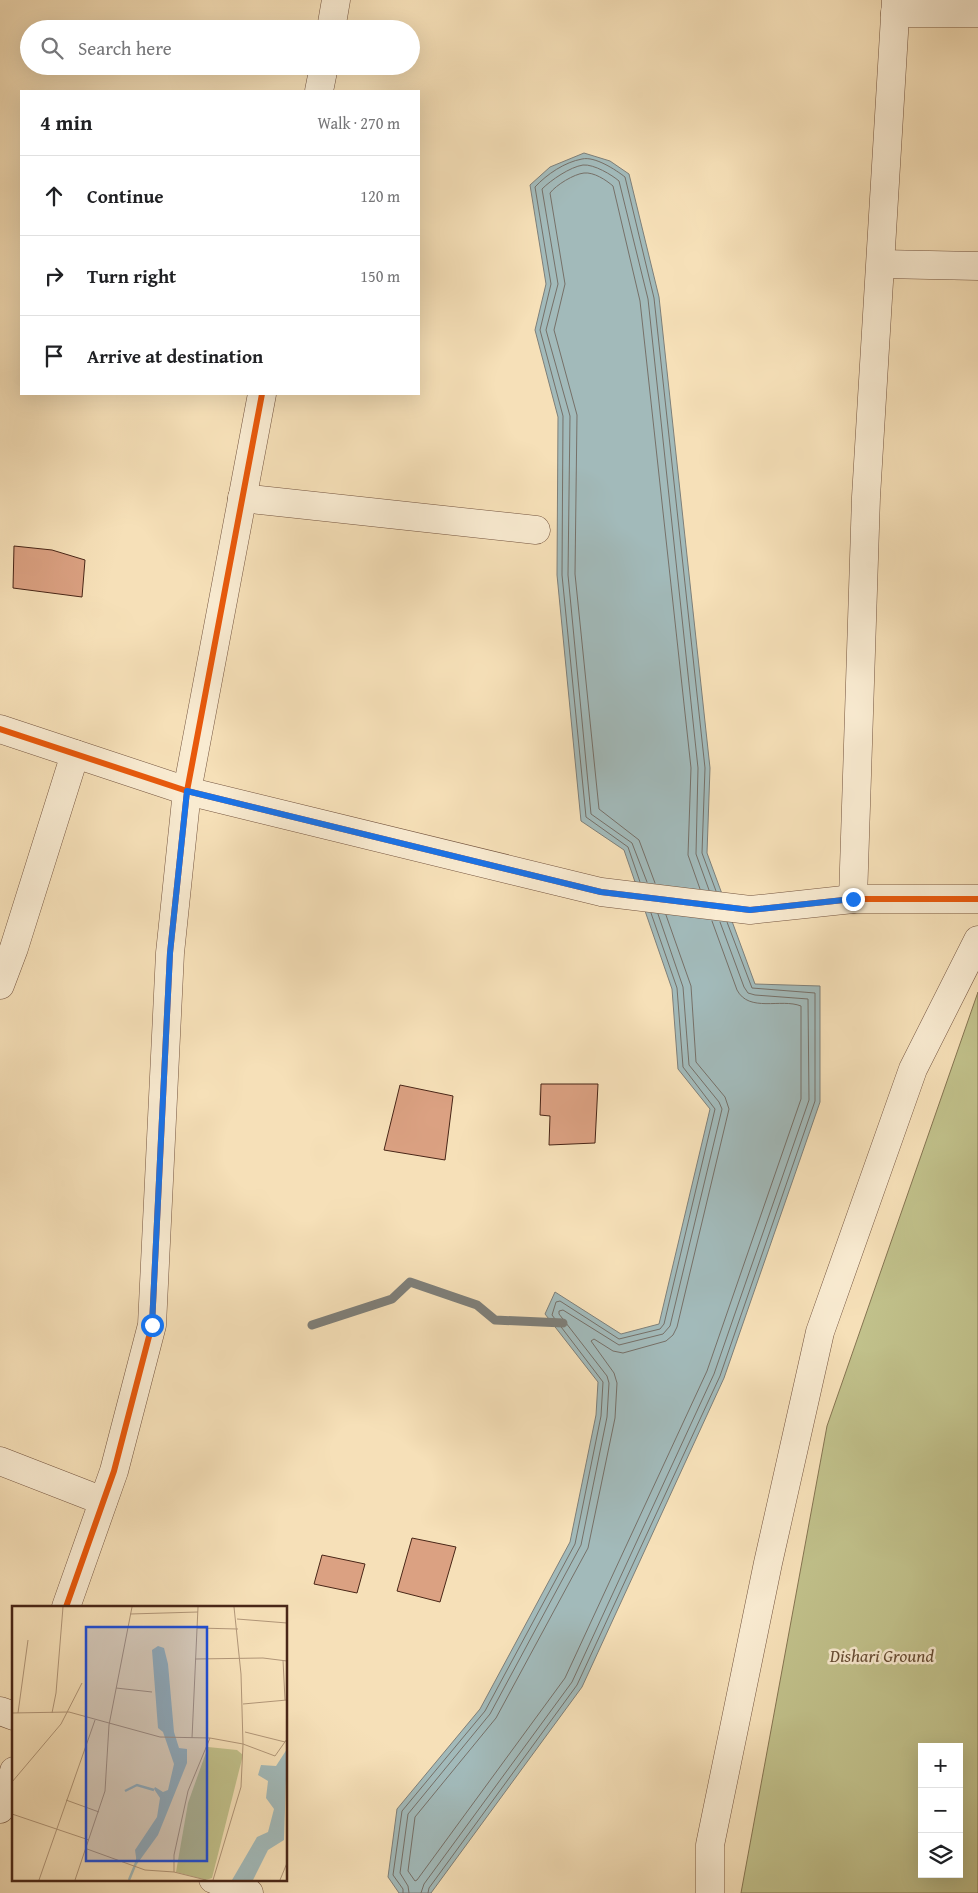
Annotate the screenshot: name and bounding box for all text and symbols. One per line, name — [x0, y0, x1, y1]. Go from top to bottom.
search box — [20, 20, 420, 75]
icon: search — [38, 34, 66, 62]
text: Search here — [78, 34, 172, 62]
text: 4 min — [40, 107, 92, 138]
text: Walk · 270 m — [317, 111, 400, 135]
icon: ahead — [40, 182, 68, 210]
text: Continue — [87, 182, 164, 210]
text: 120 m — [360, 184, 400, 208]
icon: right — [40, 262, 68, 290]
text: Turn right — [87, 262, 176, 290]
text: 150 m — [360, 264, 400, 288]
icon: arrive — [40, 342, 68, 370]
text: Arrive at destination — [87, 342, 263, 370]
route end — [842, 888, 865, 911]
route start — [141, 1314, 164, 1337]
inset map — [12, 1606, 288, 1880]
park label: Dishari Ground — [829, 1642, 934, 1669]
map controls — [918, 1743, 963, 1878]
button: + — [918, 1743, 963, 1788]
button: − — [918, 1788, 963, 1833]
button: layers — [918, 1833, 963, 1878]

